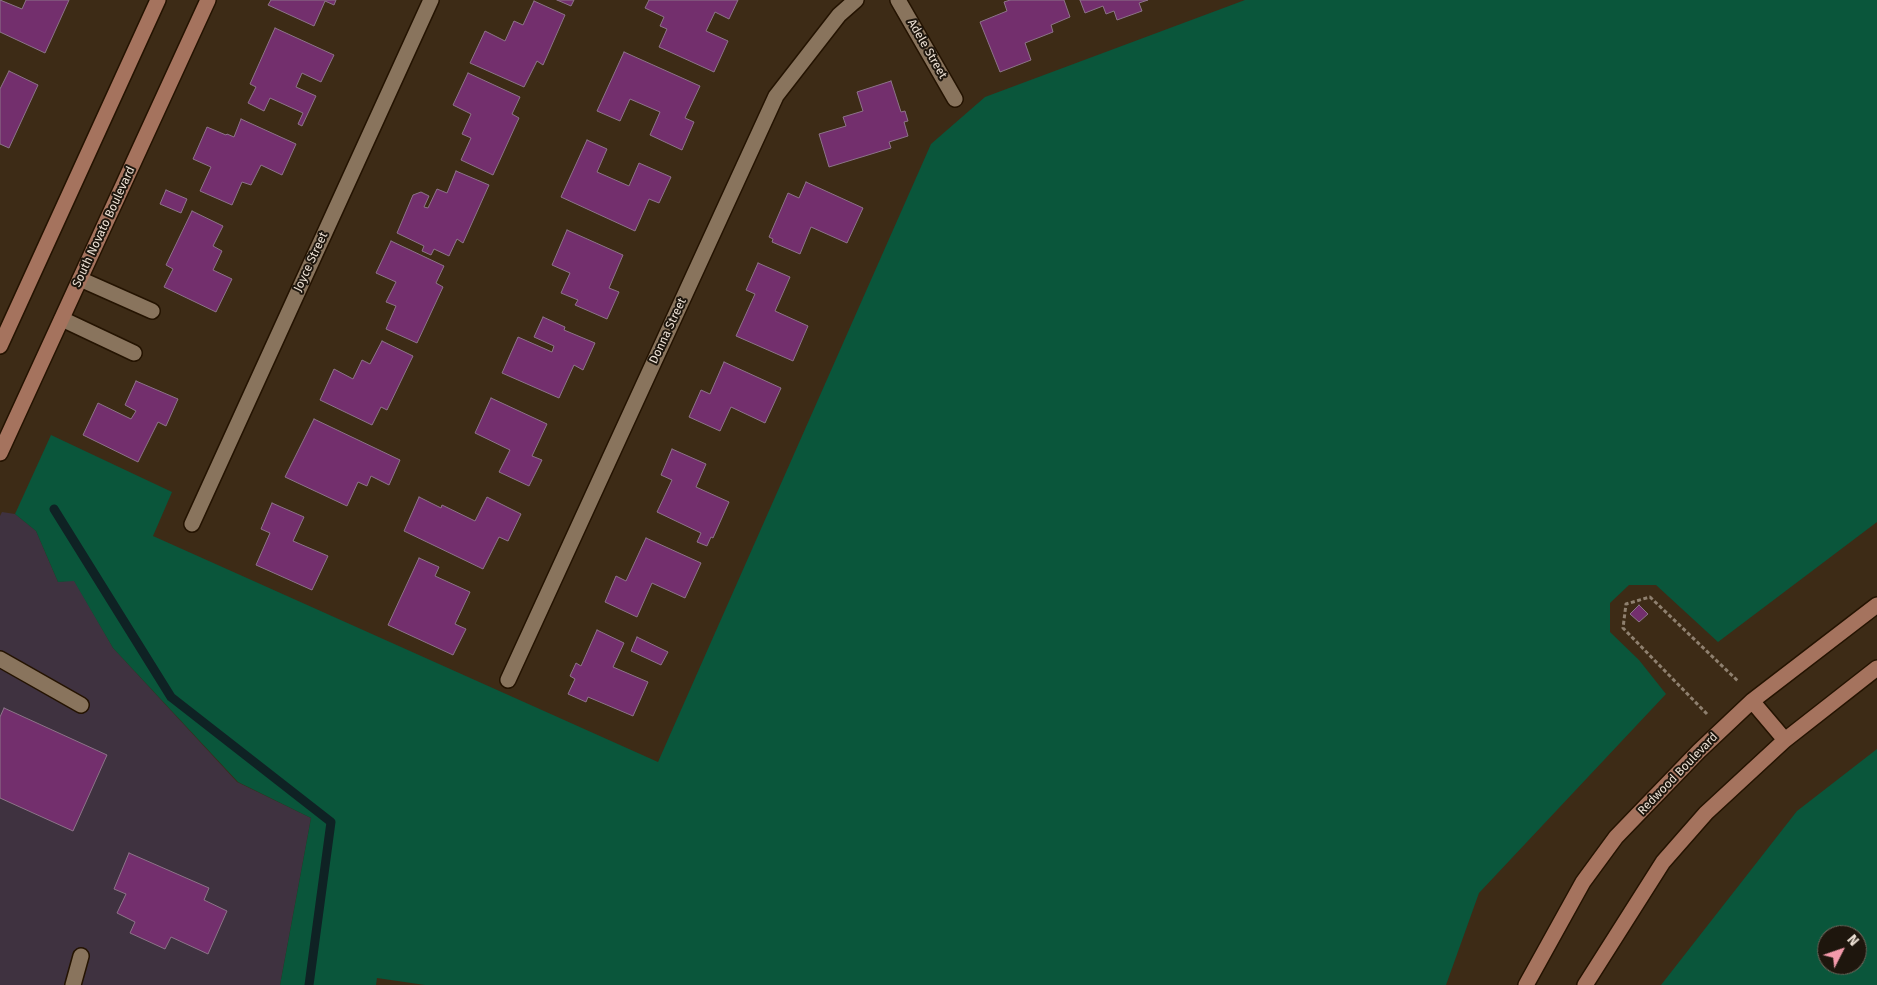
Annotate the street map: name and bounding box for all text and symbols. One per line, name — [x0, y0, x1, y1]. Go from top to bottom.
street label: Adele Street — [904, 17, 950, 81]
street label: South Novato Boulevard — [70, 164, 138, 290]
street label: Joyce Street — [291, 230, 331, 294]
street label: Donna Street — [646, 296, 690, 366]
street label: Redwood Boulevard — [1635, 730, 1721, 818]
north arrow — [1817, 925, 1867, 975]
text: N — [1843, 931, 1862, 950]

